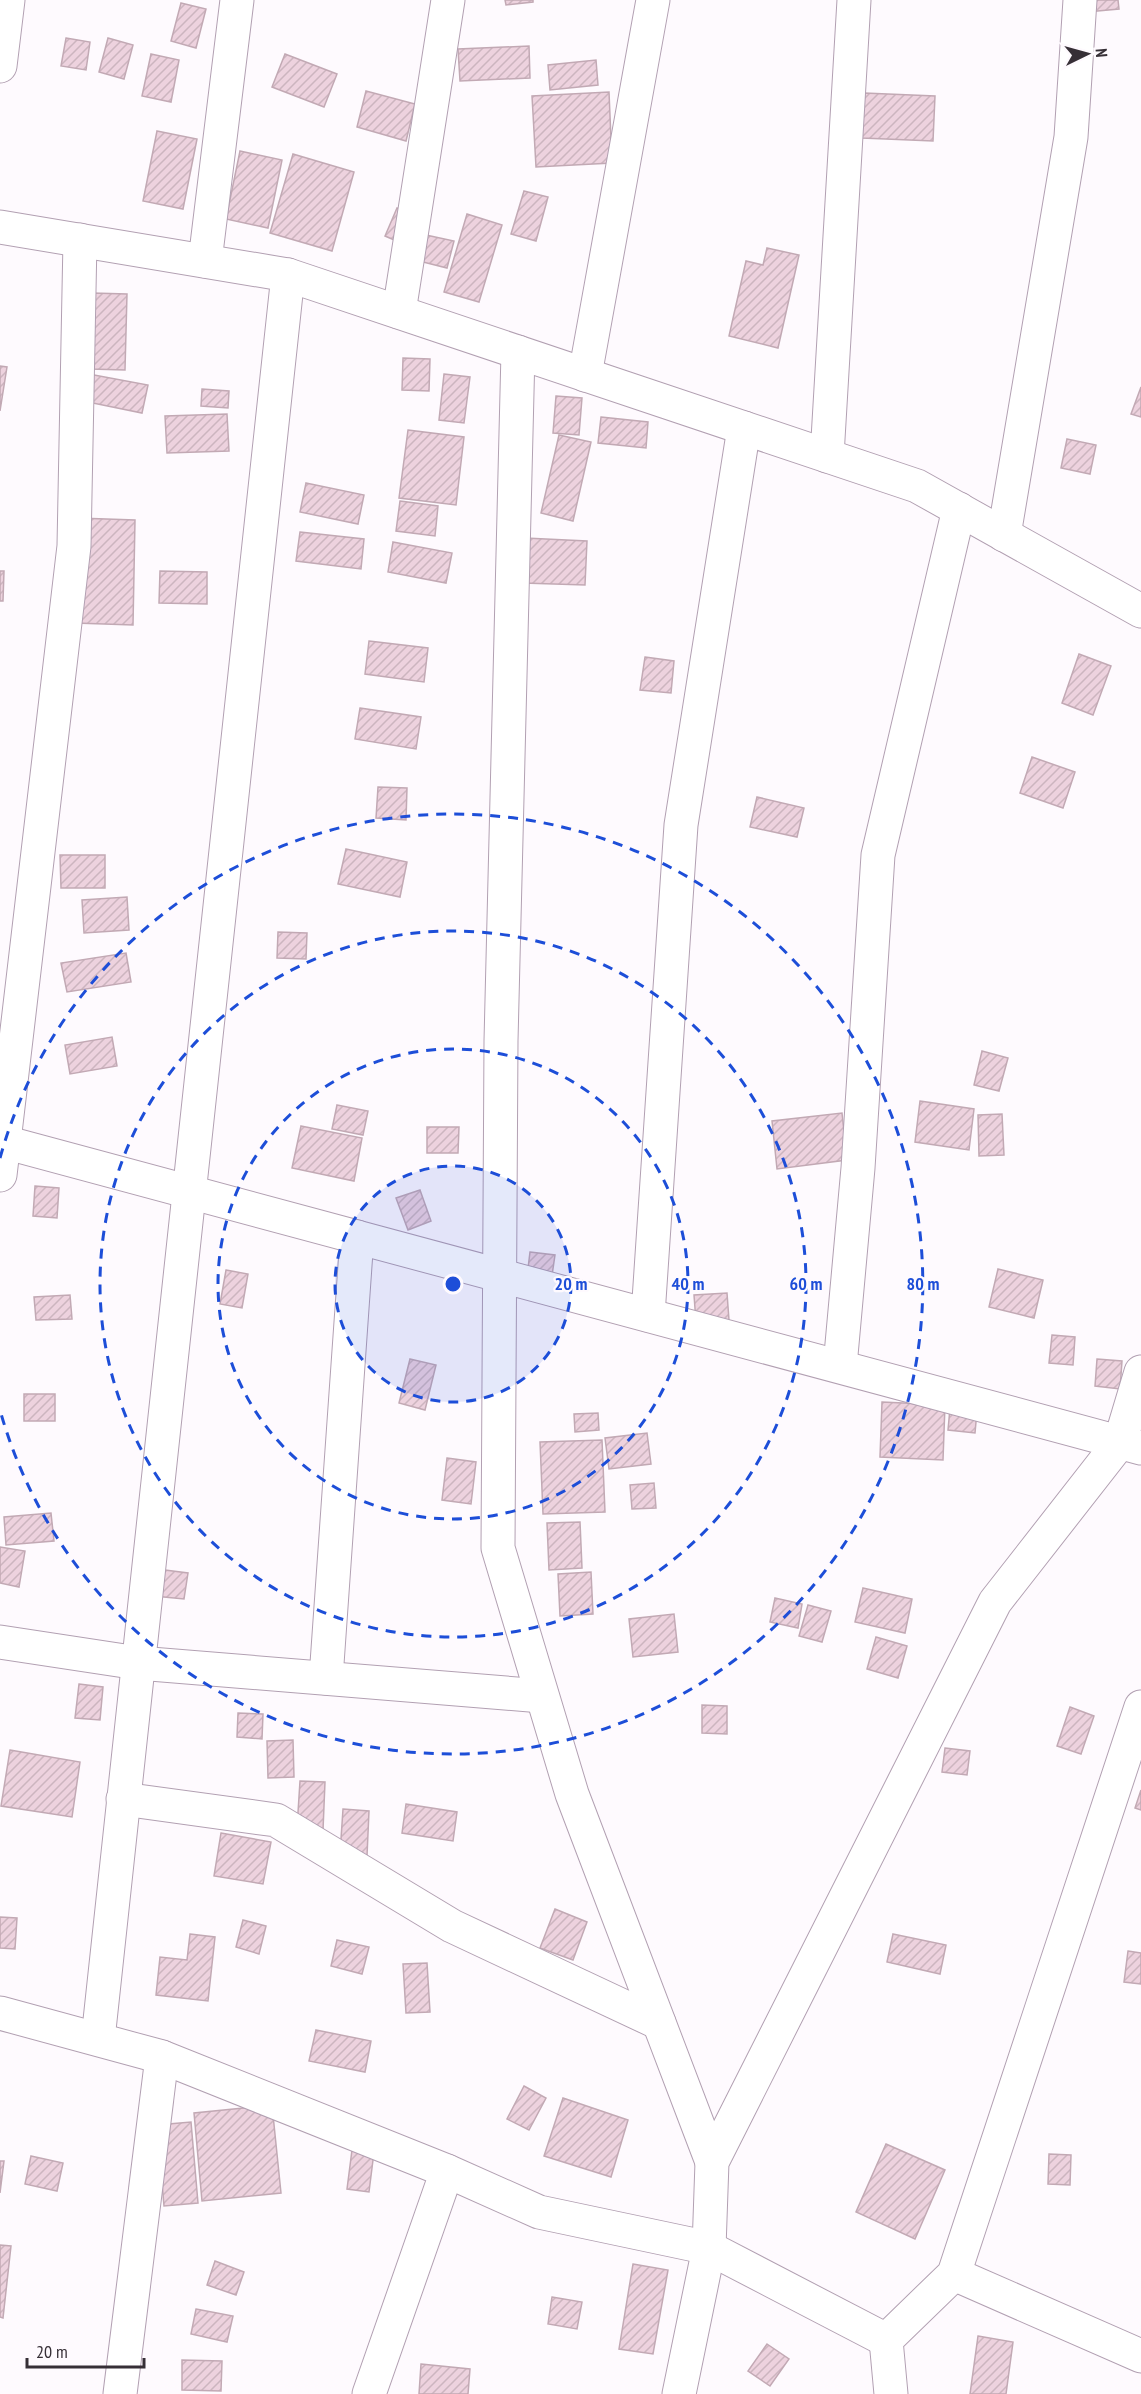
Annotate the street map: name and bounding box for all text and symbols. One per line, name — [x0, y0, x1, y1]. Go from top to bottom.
north arrow — [1057, 24, 1117, 84]
text: N — [1092, 48, 1112, 58]
text: 20 m — [555, 1272, 587, 1295]
text: 40 m — [672, 1272, 704, 1295]
text: 60 m — [790, 1272, 822, 1295]
text: 80 m — [907, 1272, 939, 1295]
centre of rings — [443, 1274, 463, 1294]
scale bar — [27, 2331, 144, 2369]
text: 20 m — [36, 2340, 68, 2363]

